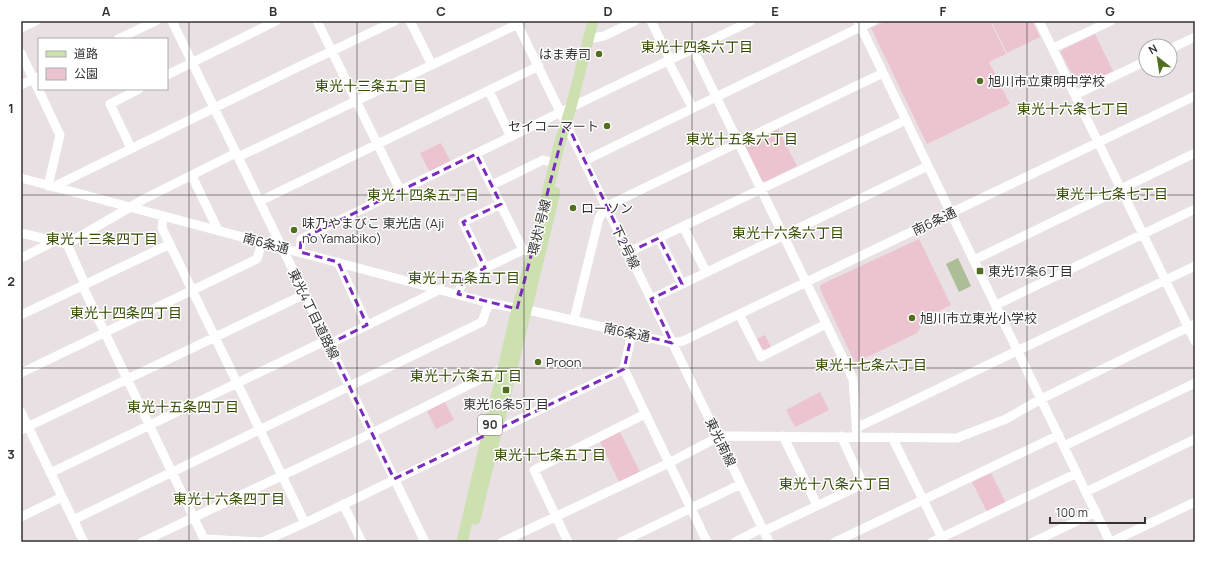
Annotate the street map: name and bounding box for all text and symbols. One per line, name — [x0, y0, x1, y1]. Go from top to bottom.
text: A — [102, 2, 111, 20]
text: B — [269, 2, 277, 20]
text: C — [436, 2, 446, 20]
text: D — [603, 2, 613, 20]
text: E — [771, 2, 779, 20]
text: F — [940, 2, 947, 20]
text: G — [1105, 2, 1115, 20]
district label: 東光十四条六丁目 — [641, 37, 753, 56]
legend — [38, 38, 168, 90]
north arrow — [1138, 38, 1178, 78]
text: N — [1146, 40, 1160, 57]
text: 道路 — [74, 45, 98, 62]
place label: はま寿司 — [539, 45, 591, 63]
marker: はま寿司 — [594, 49, 604, 59]
text: 公園 — [74, 65, 98, 82]
place label: 旭川市立東明中学校 — [988, 72, 1105, 90]
district label: 東光十三条五丁目 — [315, 76, 427, 95]
marker: 旭川市立東明中学校 — [975, 76, 985, 86]
text: 1 — [8, 99, 14, 117]
district label: 東光十六条七丁目 — [1017, 99, 1129, 118]
place label: セイコーマート — [508, 117, 599, 135]
marker: セイコーマート — [602, 121, 612, 131]
district label: 東光十五条六丁目 — [686, 129, 798, 148]
district label: 東光十七条七丁目 — [1056, 184, 1168, 203]
district label: 東光十四条五丁目 — [367, 185, 479, 204]
street label: 環状1号線 — [523, 197, 555, 257]
place label: ローソン — [581, 199, 633, 217]
marker: ローソン — [568, 203, 578, 213]
street label: 南6条通 — [909, 203, 959, 239]
place label: 味乃やまびこ 東光店 (Aji no Yamabiko) — [302, 214, 444, 247]
street label: 下2号線 — [608, 222, 644, 272]
district label: 東光十六条六丁目 — [732, 223, 844, 242]
marker: 味乃やまびこ 東光店 (Aji no Yamabiko) — [289, 225, 299, 235]
street label: 南6条通 — [241, 228, 291, 258]
district label: 東光十三条四丁目 — [46, 229, 158, 248]
place label: 東光17条6丁目 — [988, 262, 1073, 280]
street label: 東光4丁目道路線 — [284, 266, 344, 362]
marker: 東光17条6丁目 — [975, 266, 985, 276]
district label: 東光十五条五丁目 — [408, 268, 520, 287]
text: 2 — [7, 272, 15, 290]
district label: 東光十四条四丁目 — [70, 303, 182, 322]
place label: 旭川市立東光小学校 — [920, 309, 1037, 327]
marker: 旭川市立東光小学校 — [907, 313, 917, 323]
street label: 南6条通 — [602, 318, 652, 346]
place label: Proon — [546, 353, 582, 371]
district label: 東光十七条六丁目 — [815, 355, 927, 374]
marker: Proon — [533, 357, 543, 367]
district label: 東光十六条五丁目 — [410, 366, 522, 385]
marker: 東光16条5丁目 — [501, 385, 511, 395]
place label: 東光16条5丁目 — [463, 395, 549, 413]
district label: 東光十五条四丁目 — [127, 397, 239, 416]
road number: 90 — [478, 415, 502, 435]
street label: 東光南線 — [702, 415, 740, 469]
text: 3 — [7, 445, 15, 463]
district label: 東光十七条五丁目 — [494, 445, 606, 464]
district label: 東光十八条六丁目 — [779, 474, 891, 493]
district label: 東光十六条四丁目 — [173, 489, 285, 508]
scale bar — [1050, 499, 1145, 525]
text: 100 m — [1056, 504, 1088, 521]

